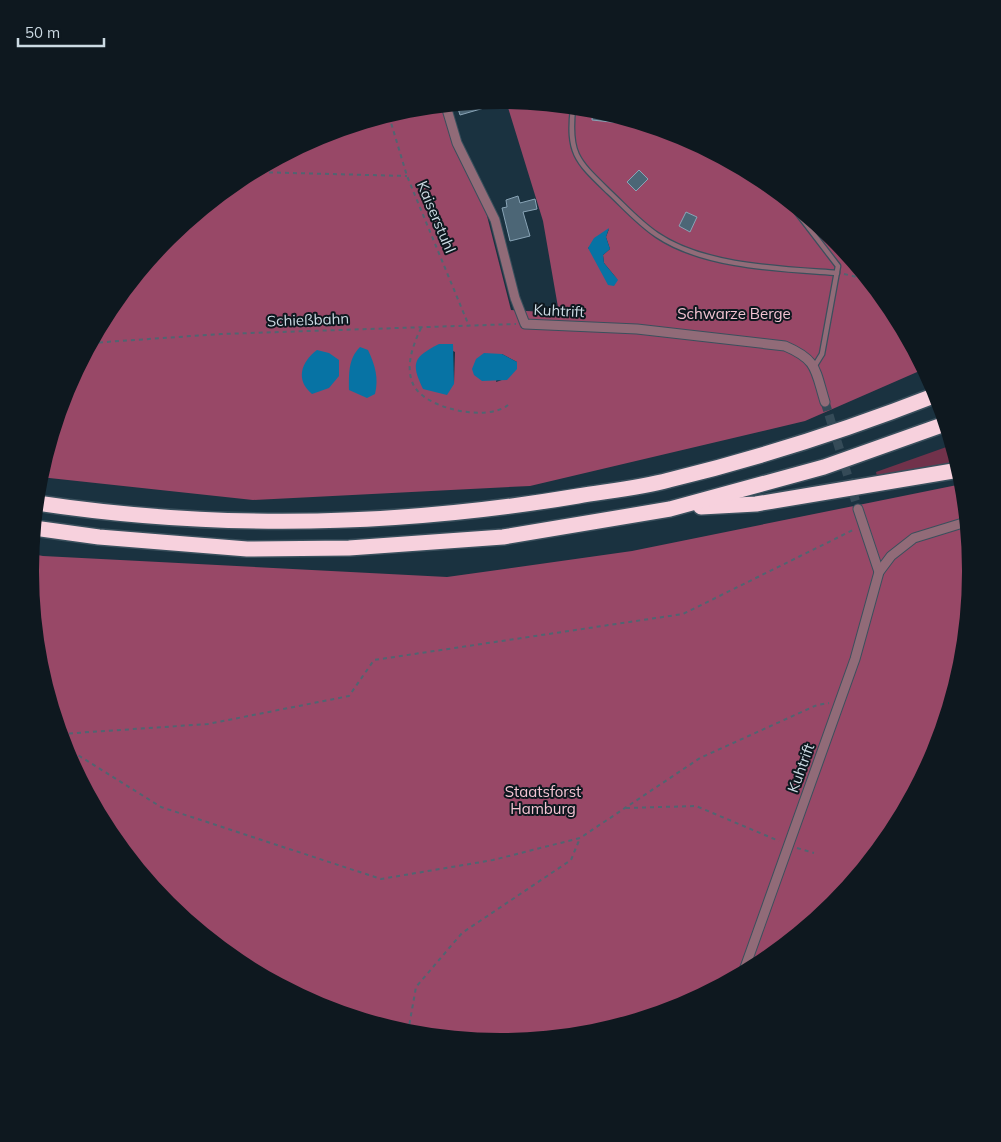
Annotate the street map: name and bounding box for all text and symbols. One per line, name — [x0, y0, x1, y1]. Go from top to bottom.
scale bar — [18, 15, 104, 47]
text: 50 m — [25, 23, 60, 42]
street label: Kaiserstuhl — [413, 178, 460, 256]
street label: Kuhtrift — [533, 300, 585, 321]
park label: Schwarze Berge — [677, 304, 791, 323]
street label: Schießbahn — [266, 309, 349, 330]
street label: Kuhtrift — [783, 741, 818, 795]
park label: Staatsforst Hamburg — [505, 782, 581, 818]

